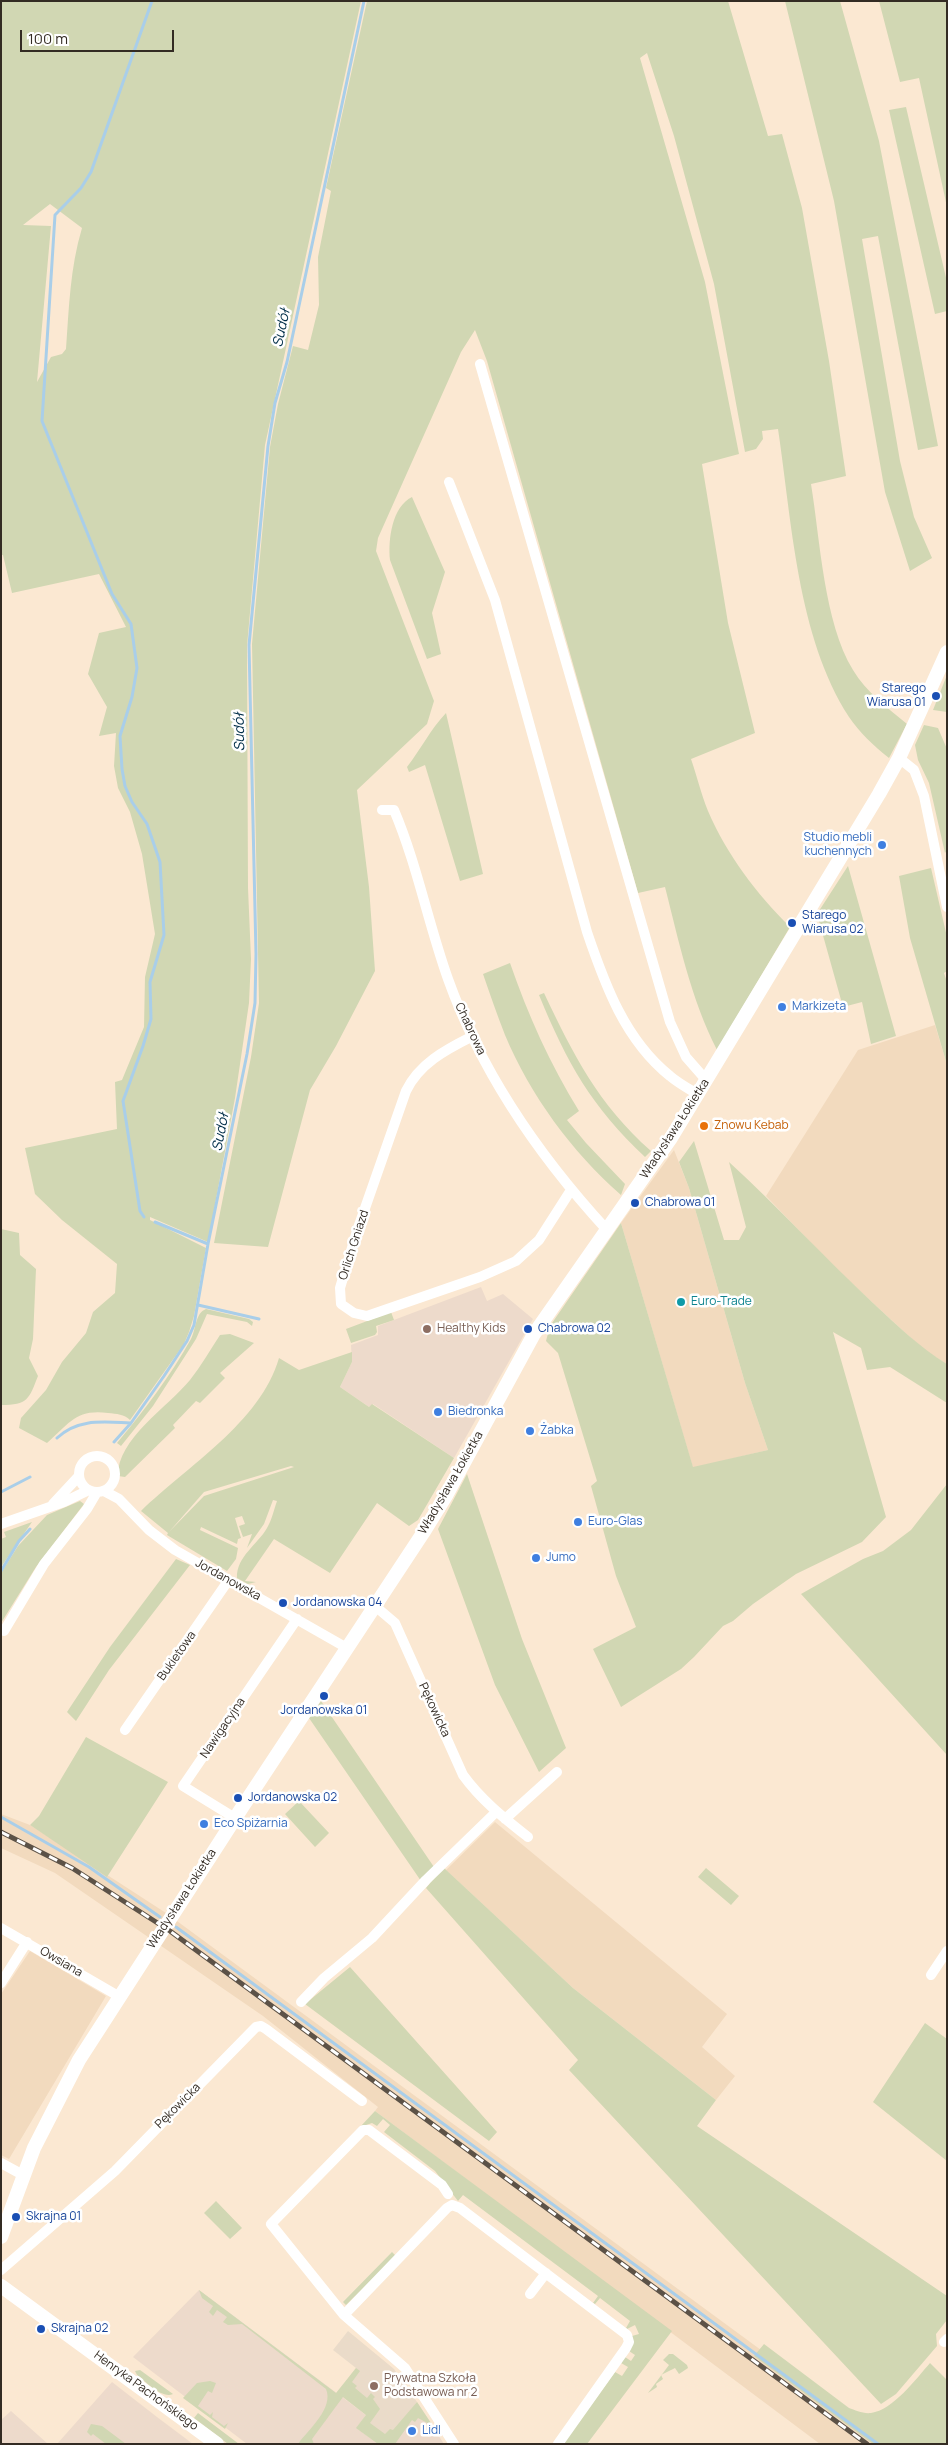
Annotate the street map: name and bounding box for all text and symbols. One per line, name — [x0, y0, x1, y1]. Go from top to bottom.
scale bar — [22, 20, 176, 52]
text: 100 m — [28, 28, 68, 49]
water label: Sudół — [270, 307, 294, 349]
place label: Starego Wiarusa 01 — [867, 682, 926, 710]
marker: Starego Wiarusa 01 — [930, 690, 942, 702]
water label: Sudół — [231, 712, 249, 752]
place label: Studio mebli kuchennych — [803, 831, 872, 859]
marker: Studio mebli kuchennych — [876, 839, 888, 851]
place label: Starego Wiarusa 02 — [802, 909, 863, 937]
marker: Starego Wiarusa 02 — [786, 917, 798, 929]
place label: Markizeta — [792, 1000, 846, 1014]
street label: Chabrowa — [452, 1001, 488, 1057]
marker: Markizeta — [776, 1001, 788, 1013]
street label: Władysława Łokietka — [637, 1076, 713, 1182]
water label: Sudół — [209, 1111, 233, 1153]
place label: Znowu Kebab — [714, 1119, 789, 1133]
marker: Znowu Kebab — [698, 1120, 710, 1132]
place label: Chabrowa 01 — [645, 1196, 715, 1210]
marker: Chabrowa 01 — [629, 1197, 641, 1209]
street label: Orlich Gniazd — [336, 1208, 372, 1282]
place label: Euro-Trade — [691, 1295, 752, 1309]
marker: Euro-Trade — [675, 1296, 687, 1308]
place label: Healthy Kids — [437, 1322, 506, 1336]
place label: Chabrowa 02 — [538, 1322, 611, 1336]
marker: Healthy Kids — [421, 1323, 433, 1335]
marker: Chabrowa 02 — [522, 1323, 534, 1335]
place label: Biedronka — [448, 1405, 503, 1419]
marker: Biedronka — [432, 1406, 444, 1418]
place label: Żabka — [540, 1424, 574, 1438]
marker: Żabka — [524, 1425, 536, 1437]
street label: Władysława Łokietka — [416, 1429, 486, 1537]
place label: Euro-Glas — [588, 1515, 643, 1529]
marker: Euro-Glas — [572, 1516, 584, 1528]
place label: Jumo — [546, 1551, 576, 1565]
marker: Jumo — [530, 1552, 542, 1564]
street label: Jordanowska — [193, 1556, 263, 1604]
place label: Jordanowska 04 — [293, 1596, 382, 1610]
marker: Jordanowska 04 — [277, 1597, 289, 1609]
street label: Bukietowa — [155, 1628, 199, 1684]
street label: Pękowicka — [415, 1681, 453, 1739]
marker: Jordanowska 01 — [318, 1690, 330, 1702]
street label: Nawigacyjna — [197, 1695, 249, 1761]
place label: Jordanowska 01 — [281, 1704, 367, 1718]
place label: Jordanowska 02 — [248, 1791, 337, 1805]
marker: Jordanowska 02 — [232, 1792, 244, 1804]
place label: Eco Spiżarnia — [214, 1817, 288, 1831]
marker: Eco Spiżarnia — [198, 1818, 210, 1830]
street label: Władysława Łokietka — [144, 1846, 220, 1952]
street label: Owsiana — [37, 1944, 85, 1980]
street label: Pękowicka — [152, 2080, 204, 2132]
place label: Skrajna 01 — [26, 2210, 81, 2224]
marker: Skrajna 01 — [10, 2211, 22, 2223]
place label: Skrajna 02 — [51, 2322, 108, 2336]
marker: Skrajna 02 — [35, 2323, 47, 2335]
street label: Henryka Pachońskiego — [91, 2348, 201, 2434]
place label: Prywatna Szkoła Podstawowa nr 2 — [384, 2372, 477, 2400]
marker: Prywatna Szkoła Podstawowa nr 2 — [368, 2380, 380, 2392]
place label: Lidl — [422, 2424, 441, 2438]
marker: Lidl — [406, 2425, 418, 2437]

